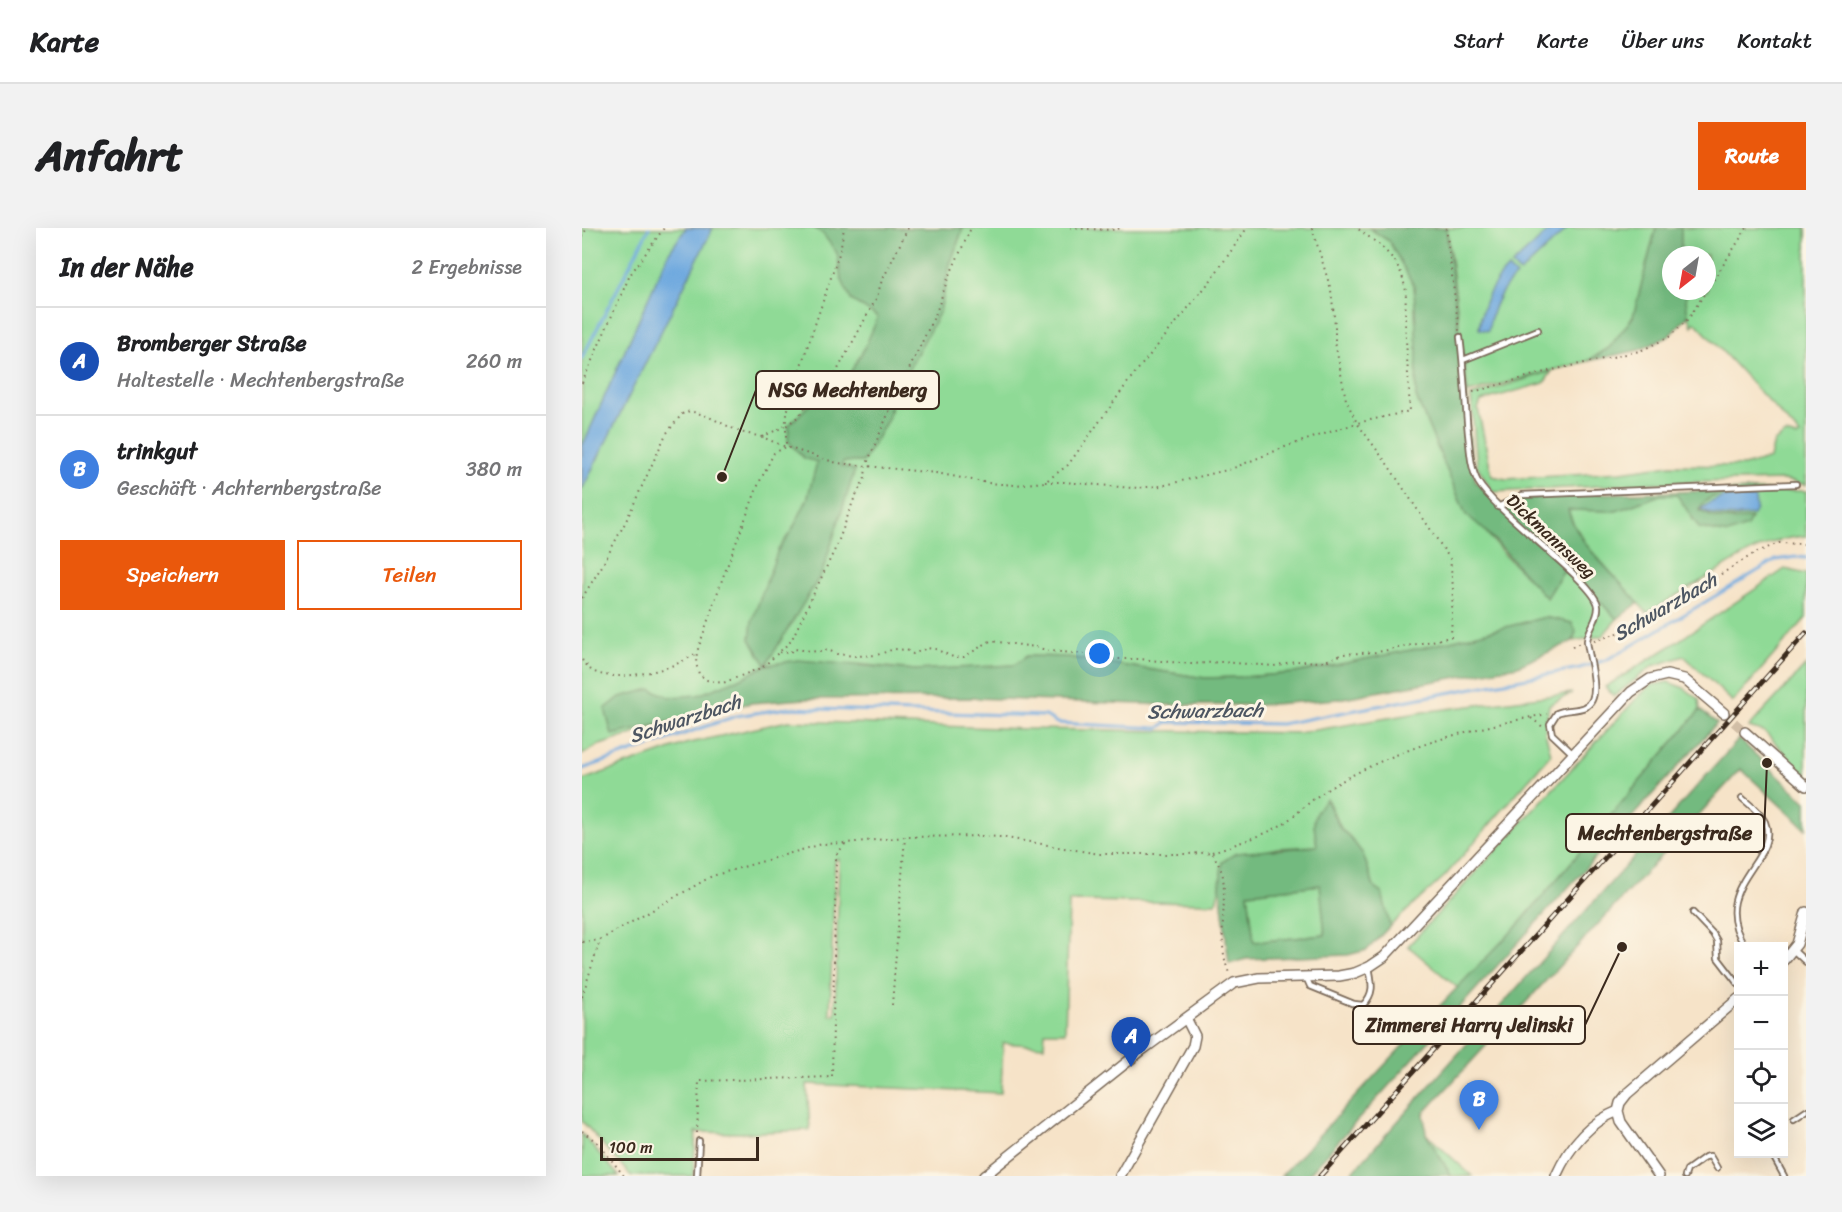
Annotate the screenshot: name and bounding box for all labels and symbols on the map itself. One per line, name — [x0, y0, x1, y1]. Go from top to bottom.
north arrow — [1662, 246, 1716, 300]
callout: NSG Mechtenberg — [756, 371, 939, 409]
text: NSG Mechtenberg — [768, 373, 927, 408]
street label: Dickmannsweg — [1498, 485, 1604, 587]
water label: Schwarzbach — [1606, 562, 1726, 651]
your location — [1085, 639, 1114, 668]
water label: Schwarzbach — [625, 684, 748, 754]
water label: Schwarzbach — [1147, 692, 1266, 730]
callout: Mechtenbergstraße — [1566, 814, 1764, 852]
text: Mechtenbergstraße — [1577, 816, 1753, 851]
callout: Zimmerei Harry Jelinski — [1353, 1006, 1585, 1044]
text: Zimmerei Harry Jelinski — [1364, 1008, 1574, 1043]
pin: A — [1112, 1018, 1150, 1067]
pin: B — [1460, 1080, 1498, 1130]
scale bar — [600, 1134, 759, 1162]

